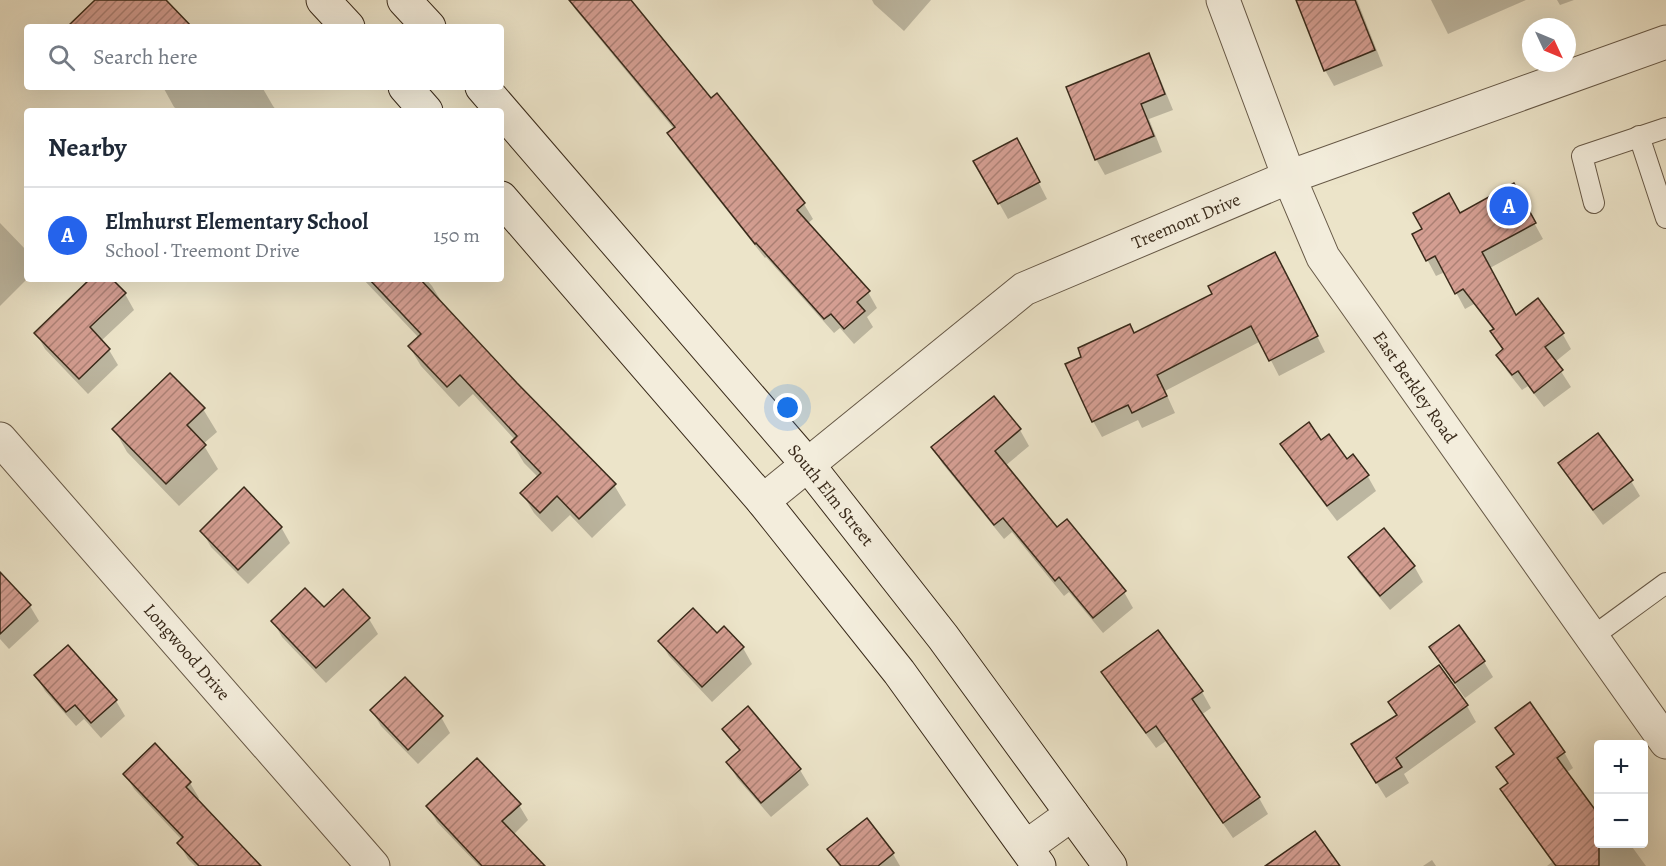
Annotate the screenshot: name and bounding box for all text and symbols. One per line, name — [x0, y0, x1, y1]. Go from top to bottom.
north arrow — [1522, 18, 1576, 72]
search box — [24, 24, 504, 90]
icon: search — [45, 41, 78, 74]
text: Search here — [93, 42, 198, 72]
text: Nearby — [48, 130, 127, 165]
pin: A — [1490, 184, 1528, 228]
street label: Treemont Drive — [1128, 187, 1244, 255]
text: Elmhurst Elementary School — [105, 207, 368, 237]
text: A — [61, 222, 74, 249]
text: 150 m — [433, 222, 480, 249]
text: School · Treemont Drive — [105, 237, 300, 264]
street label: East Berkley Road — [1367, 326, 1463, 448]
your location — [773, 393, 802, 422]
street label: South Elm Street — [782, 439, 880, 551]
street label: Longwood Drive — [138, 598, 236, 706]
map controls — [1594, 740, 1648, 848]
button: + — [1594, 740, 1648, 794]
button: − — [1594, 794, 1648, 848]

